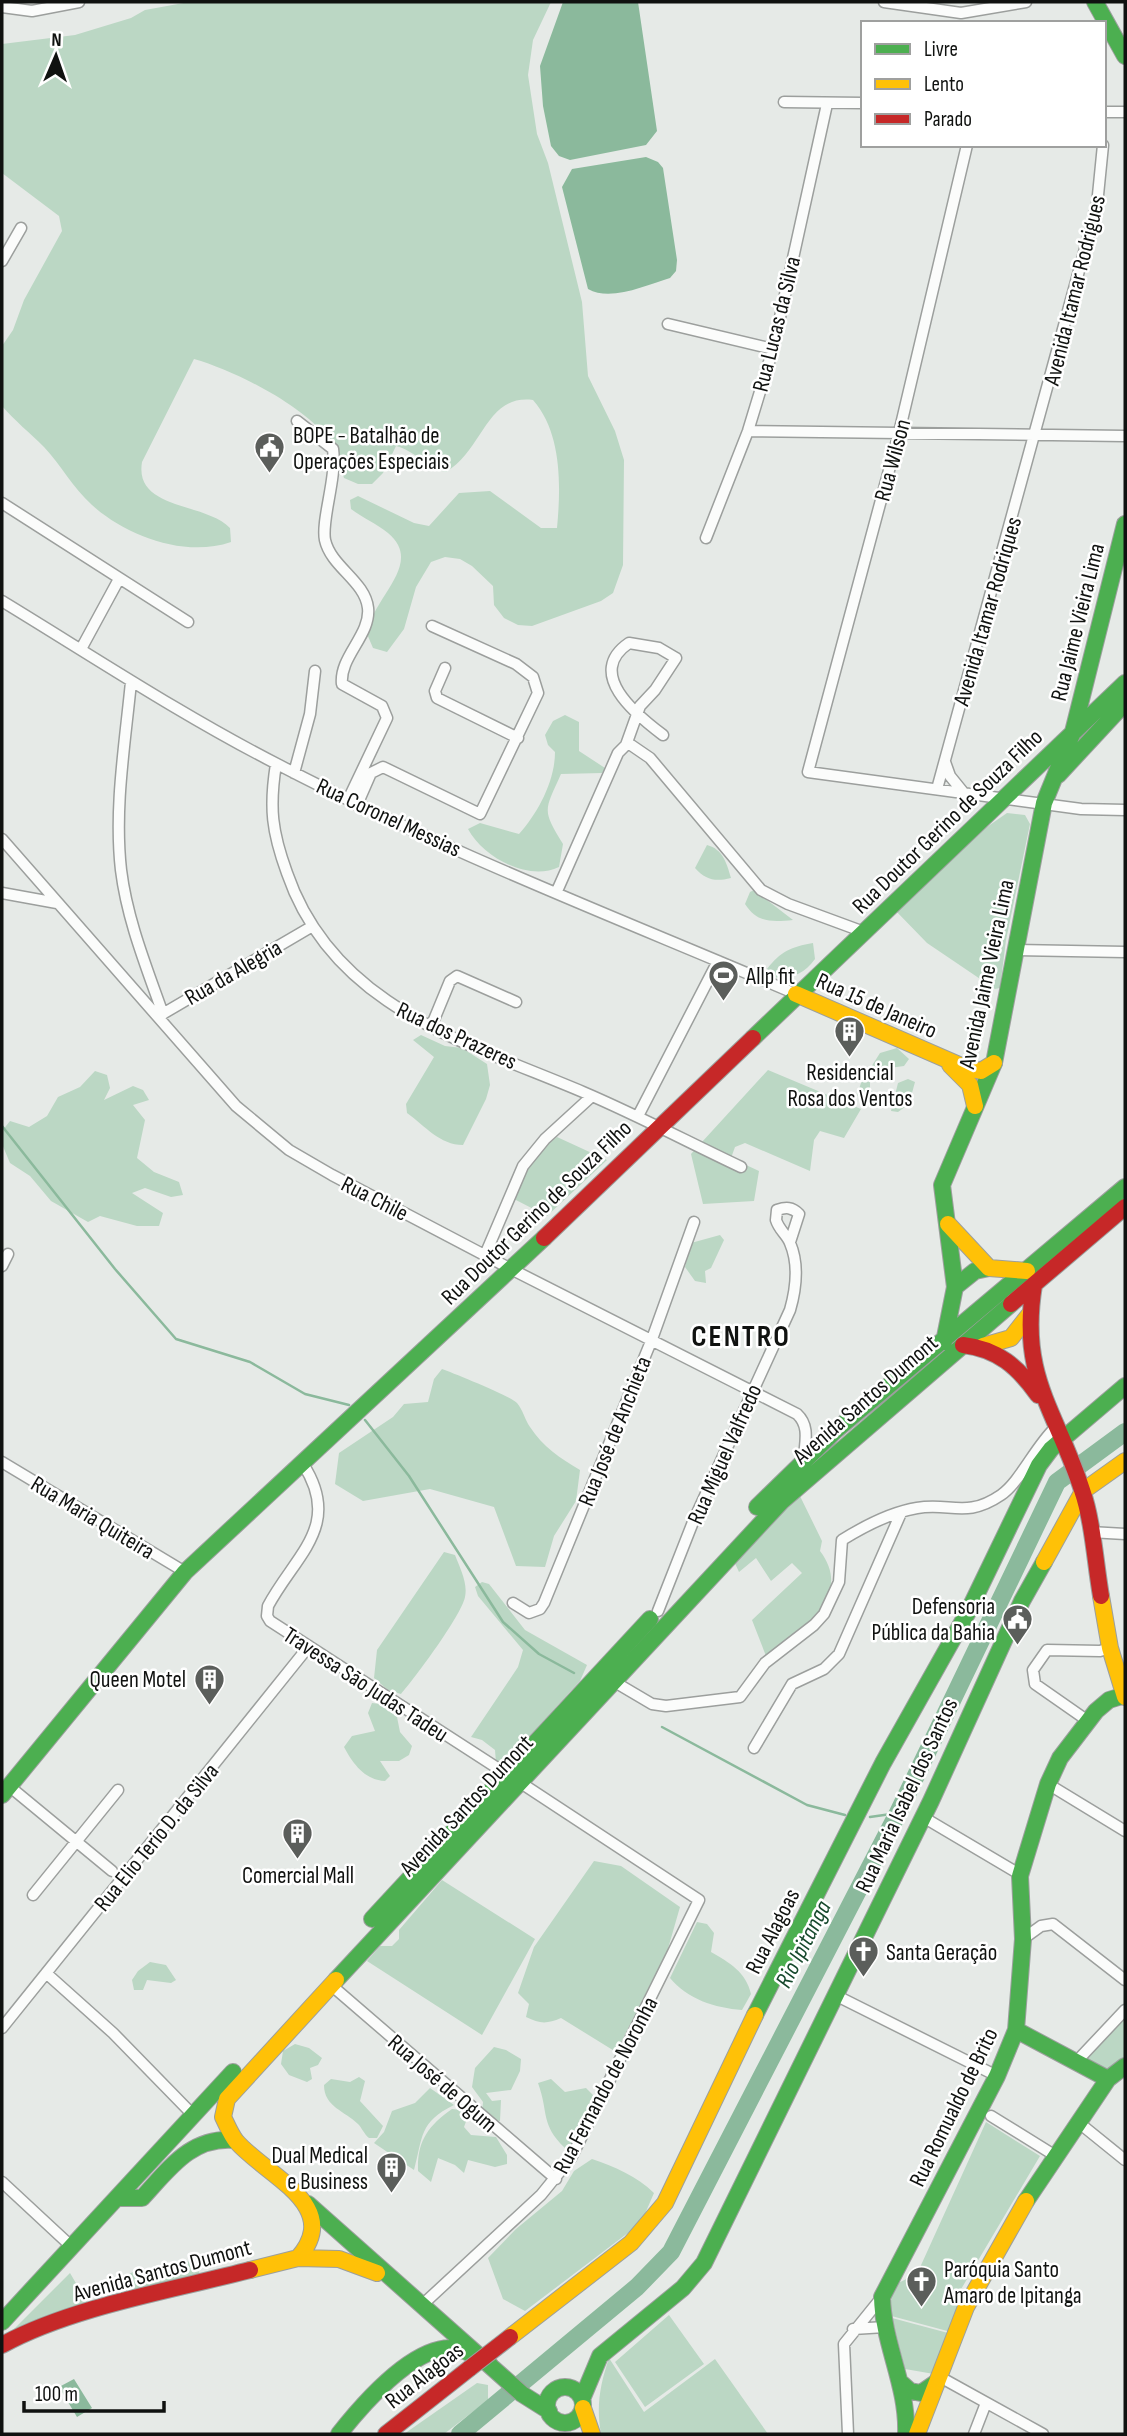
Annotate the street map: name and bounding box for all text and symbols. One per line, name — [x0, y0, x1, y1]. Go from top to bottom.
north arrow — [21, 21, 91, 91]
legend — [861, 21, 1106, 147]
text: N — [51, 29, 62, 52]
text: Livre — [924, 37, 958, 62]
text: Lento — [924, 72, 964, 97]
text: Parado — [924, 107, 972, 132]
street label: Avenida Itamar Rodrigues — [1038, 192, 1112, 389]
street label: Rua Lucas da Silva — [747, 254, 807, 395]
street label: Rua Wilson — [869, 416, 917, 504]
place label: BOPE - Batalhão de Operações Especiais — [293, 422, 449, 476]
public building icon: BOPE - Batalhão de Operações Especiais — [253, 431, 287, 475]
street label: Avenida Itamar Rodriques — [947, 514, 1028, 710]
street label: Rua Jaime Vieira Lima — [1045, 540, 1111, 704]
street label: Rua Doutor Gerino de Souza Filho — [847, 723, 1049, 920]
street label: Rua Coronel Messias — [312, 772, 465, 864]
street label: Avenida Jaime Vieira Lima — [953, 877, 1021, 1072]
street label: Rua da Alegria — [180, 934, 287, 1012]
sports icon: Allp fit — [706, 959, 740, 1003]
place label: Allp fit — [745, 963, 795, 991]
street label: Rua 15 de Janeiro — [812, 967, 941, 1045]
street label: Rua dos Prazeres — [392, 996, 521, 1076]
building icon: Residencial Rosa dos Ventos — [833, 1014, 867, 1058]
place label: Residencial Rosa dos Ventos — [787, 1059, 913, 1113]
street label: Rua Doutor Gerino de Souza Filho — [436, 1114, 638, 1311]
street label: Rua Chile — [336, 1170, 413, 1228]
district label: CENTRO — [691, 1319, 791, 1355]
street label: Avenida Santos Dumont — [787, 1329, 944, 1471]
street label: Rua José de Anchieta — [572, 1352, 658, 1510]
street label: Rua Miguel Valfredo — [681, 1380, 768, 1529]
street label: Rua Maria Quiteira — [26, 1470, 159, 1566]
place label: Defensoria Pública da Bahia — [871, 1593, 995, 1647]
public building icon: Defensoria Pública da Bahia — [1001, 1602, 1035, 1646]
street label: Travessa São Judas Tadeu — [278, 1621, 453, 1749]
building icon: Queen Motel — [192, 1662, 226, 1706]
place label: Queen Motel — [89, 1666, 186, 1694]
street label: Rua Maria Isabel dos Santos — [850, 1694, 964, 1897]
street label: Avenida Santos Dumont — [393, 1729, 539, 1883]
street label: Rua Elio Terio D. da Silva — [89, 1758, 225, 1917]
building icon: Comercial Mall — [281, 1817, 315, 1861]
place label: Comercial Mall — [242, 1862, 354, 1890]
street label: Rua Alagoas — [740, 1884, 806, 1979]
water label: Rio Ipitanga — [769, 1896, 838, 1993]
church icon: Santa Geração — [846, 1935, 880, 1979]
place label: Santa Geração — [886, 1939, 997, 1967]
street label: Rua Fernando de Noronha — [547, 1992, 664, 2179]
street label: Rua Romualdo de Brito — [903, 2024, 1004, 2191]
street label: Rua José de Ogum — [382, 2029, 503, 2139]
place label: Dual Medical e Business — [271, 2142, 368, 2196]
building icon: Dual Medical e Business — [374, 2151, 408, 2195]
street label: Avenida Santos Dumont — [69, 2234, 254, 2308]
place label: Paróquia Santo Amaro de Ipitanga — [943, 2256, 1082, 2310]
church icon: Paróquia Santo Amaro de Ipitanga — [904, 2265, 938, 2309]
street label: Rua Alagoas — [380, 2337, 469, 2415]
scale bar — [24, 2370, 164, 2414]
text: 100 m — [35, 2382, 78, 2407]

